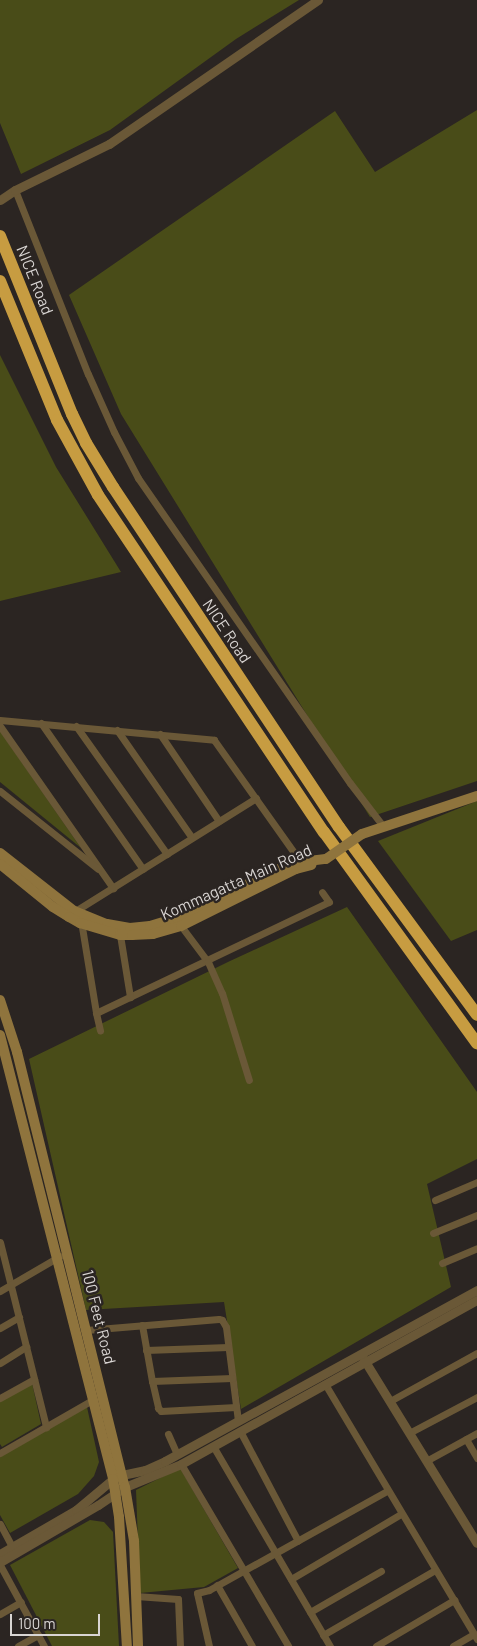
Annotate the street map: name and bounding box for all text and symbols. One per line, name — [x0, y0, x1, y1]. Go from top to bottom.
street label: NICE Road — [12, 243, 58, 317]
street label: NICE Road — [199, 595, 255, 667]
street label: Kommagatta Main Road — [157, 840, 315, 924]
street label: 100 Feet Road — [78, 1268, 120, 1366]
scale bar — [12, 1604, 102, 1636]
text: 100 m — [18, 1614, 56, 1632]

